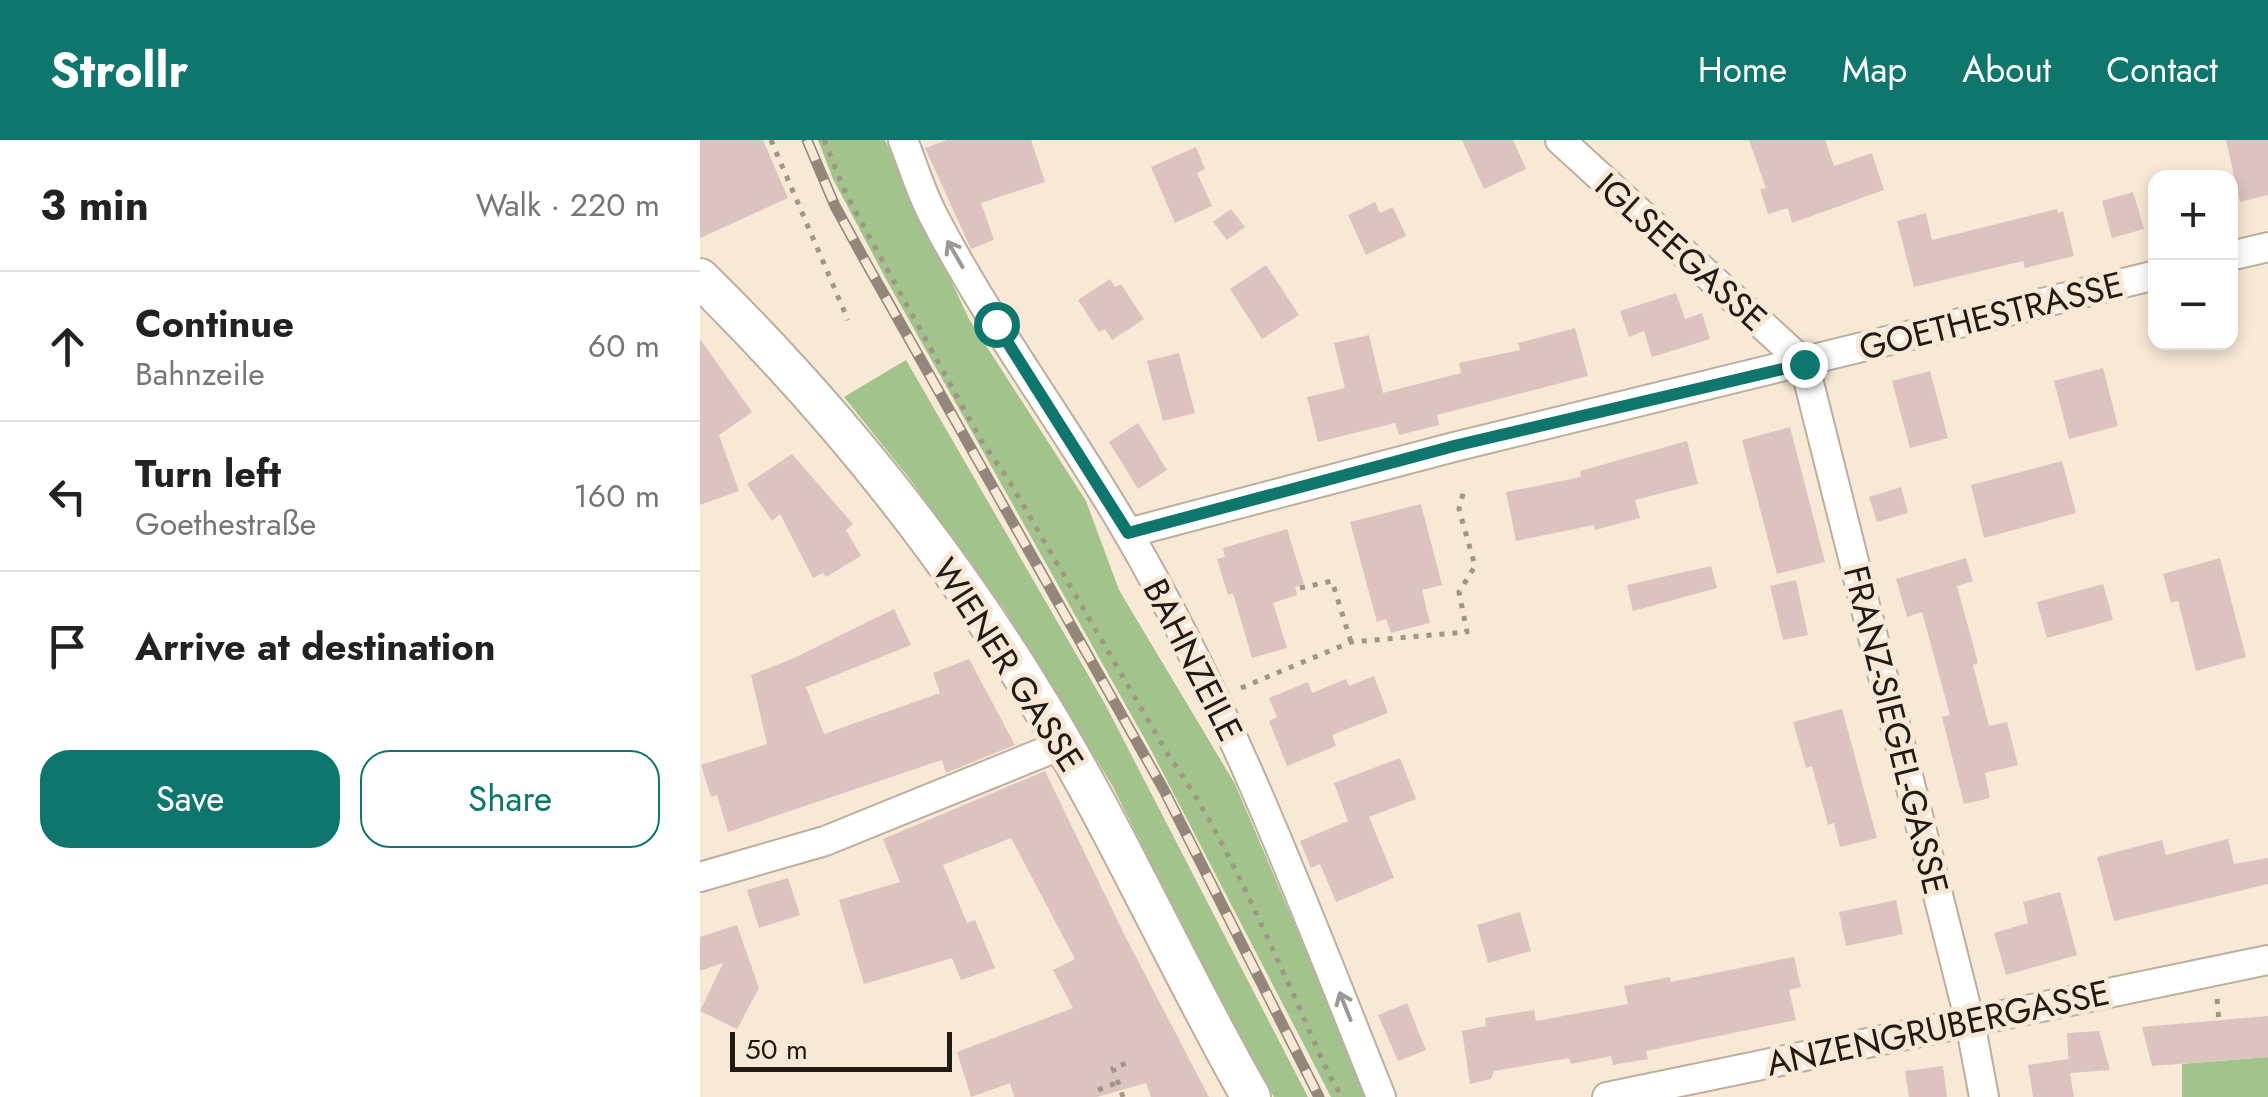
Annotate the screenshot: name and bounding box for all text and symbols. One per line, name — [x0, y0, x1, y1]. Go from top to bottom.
text: Strollr — [50, 36, 188, 105]
text: Home — [1698, 45, 1787, 95]
text: Map — [1842, 45, 1907, 95]
text: About — [1962, 45, 2051, 95]
text: Contact — [2106, 45, 2218, 95]
street label: IGLSEEGASSE — [1584, 161, 1778, 343]
map controls — [2148, 170, 2238, 350]
button: + — [2148, 170, 2238, 260]
text: 3 min — [40, 175, 149, 236]
text: Walk · 220 m — [476, 182, 660, 228]
one-way arrow — [945, 240, 965, 269]
street label: GOETHESTRASSE — [1854, 259, 2128, 373]
button: − — [2148, 260, 2238, 350]
text: Continue — [135, 296, 294, 351]
route start — [974, 302, 1020, 348]
icon: ahead — [40, 319, 95, 374]
text: 60 m — [588, 323, 660, 369]
route end — [1782, 342, 1828, 388]
text: Bahnzeile — [135, 351, 265, 397]
text: Turn left — [135, 446, 281, 501]
icon: left — [40, 469, 95, 524]
text: 160 m — [573, 473, 660, 519]
text: Goethestraße — [135, 501, 316, 547]
street label: WIENER GASSE — [920, 548, 1096, 782]
street label: FRANZ-SIEGEL-GASSE — [1831, 560, 1961, 900]
street label: BAHNZEILE — [1131, 570, 1255, 750]
icon: arrive — [40, 619, 95, 674]
text: Arrive at destination — [135, 619, 496, 674]
button: Save — [40, 750, 340, 848]
button: Share — [360, 750, 660, 848]
street label: ANZENGRUBERGASSE — [1762, 967, 2114, 1089]
one-way arrow — [1335, 992, 1353, 1022]
scale bar — [730, 1027, 952, 1072]
text: 50 m — [745, 1029, 808, 1070]

